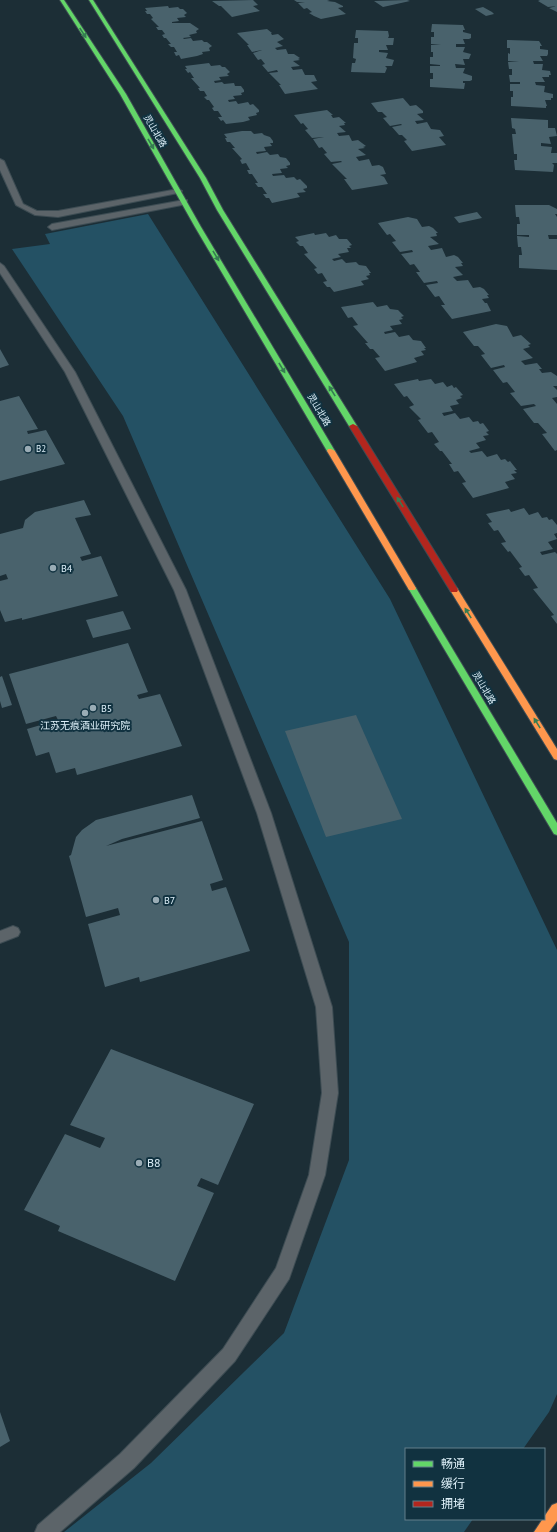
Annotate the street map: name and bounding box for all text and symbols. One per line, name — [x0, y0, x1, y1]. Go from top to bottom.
one-way arrow — [79, 28, 87, 38]
street label: 灵山北路 — [142, 112, 169, 149]
one-way arrow — [147, 138, 154, 150]
one-way arrow — [212, 250, 219, 262]
one-way arrow — [278, 363, 286, 373]
one-way arrow — [328, 386, 336, 396]
street label: 灵山北路 — [305, 391, 333, 428]
place label: B2 — [36, 443, 46, 454]
marker: B2 — [23, 444, 33, 454]
one-way arrow — [396, 497, 404, 507]
place label: B4 — [61, 562, 73, 575]
marker: B4 — [48, 563, 58, 573]
one-way arrow — [465, 607, 472, 619]
street label: 灵山北路 — [470, 669, 498, 706]
place label: B5 — [101, 702, 112, 715]
marker: B5 — [88, 703, 98, 713]
marker: 江苏无痕酒业研究院 — [80, 708, 90, 718]
one-way arrow — [533, 717, 540, 729]
place label: 江苏无痕酒业研究院 — [40, 719, 130, 732]
place label: B7 — [164, 894, 175, 907]
marker: B7 — [151, 895, 161, 905]
place label: B8 — [147, 1155, 161, 1170]
marker: B8 — [134, 1158, 144, 1168]
legend — [405, 1448, 545, 1520]
text: 畅通 — [441, 1456, 465, 1471]
text: 缓行 — [441, 1476, 465, 1491]
text: 拥堵 — [441, 1496, 465, 1511]

